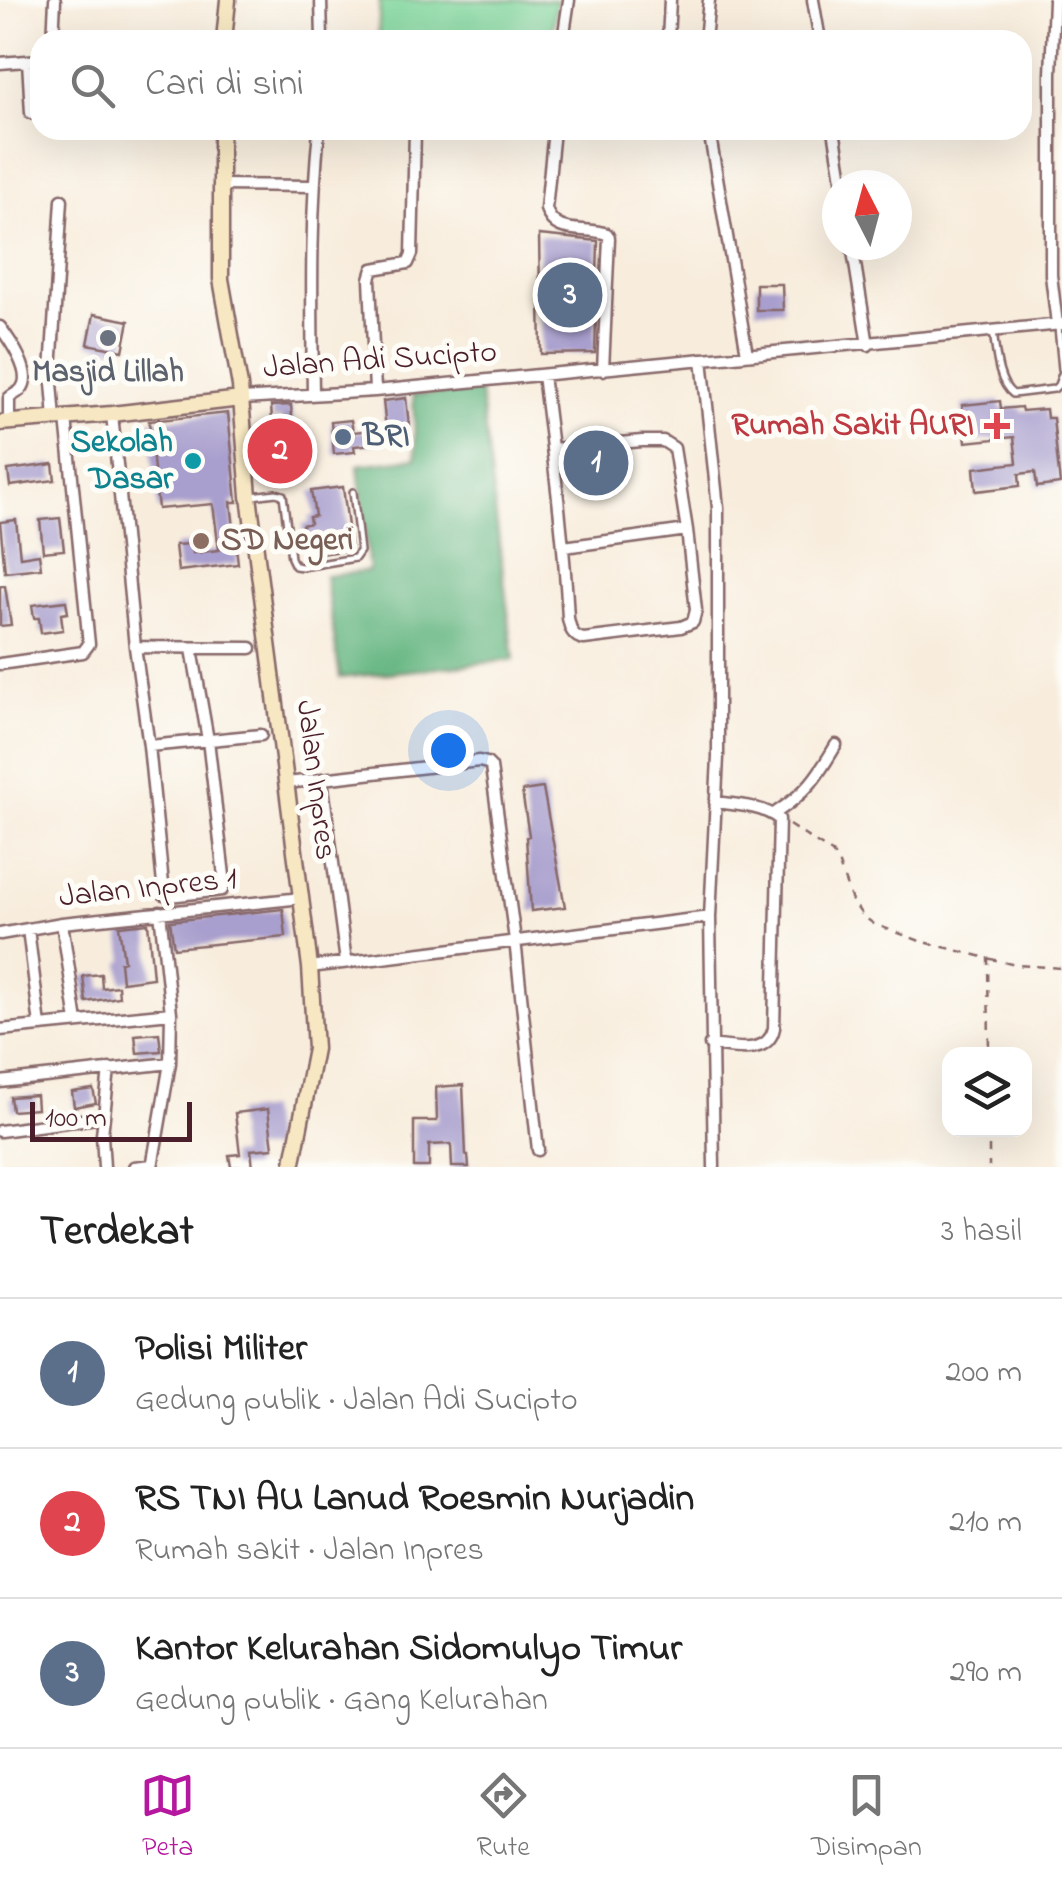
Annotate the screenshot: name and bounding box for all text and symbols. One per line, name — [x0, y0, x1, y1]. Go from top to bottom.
search box — [30, 30, 1032, 140]
text: Cari di sini — [145, 57, 304, 113]
icon: search — [65, 58, 120, 113]
north arrow — [822, 170, 912, 260]
pin: 3 — [538, 258, 602, 332]
marker: Masjid Lillah — [97, 327, 119, 349]
street label: Jalan Adi Sucipto — [261, 329, 499, 393]
place label: Masjid Lillah — [32, 350, 184, 397]
place label: Rumah Sakit AURI — [731, 403, 974, 450]
marker: Rumah Sakit AURI — [984, 413, 1010, 439]
pin: 2 — [248, 414, 312, 488]
place label: BRI — [361, 414, 410, 461]
place label: Sekolah Dasar — [71, 420, 174, 504]
marker: BRI — [332, 426, 354, 448]
pin: 1 — [564, 426, 628, 500]
marker: Sekolah Dasar — [182, 450, 204, 472]
place label: SD Negeri — [221, 518, 353, 566]
marker: SD Negeri — [190, 530, 212, 552]
street label: Jalan Inpres — [282, 697, 348, 863]
your location — [423, 725, 474, 776]
street label: Jalan Inpres 1 — [57, 856, 239, 922]
map controls — [942, 1047, 1032, 1137]
button: layers — [942, 1047, 1032, 1137]
scale bar — [30, 1097, 192, 1142]
text: 100 m — [45, 1099, 107, 1140]
text: Terdekat — [40, 1202, 194, 1263]
text: 3 hasil — [941, 1209, 1022, 1256]
text: Polisi Militer — [135, 1322, 307, 1378]
text: 1 — [67, 1350, 78, 1397]
text: 200 m — [946, 1350, 1022, 1397]
text: Gedung publik · Jalan Adi Sucipto — [135, 1378, 578, 1425]
text: RS TNI AU Lanud Roesmin Nurjadin — [135, 1472, 694, 1528]
text: 2 — [65, 1500, 80, 1547]
text: 210 m — [949, 1500, 1022, 1547]
text: Rumah sakit · Jalan Inpres — [135, 1528, 484, 1575]
text: Kantor Kelurahan Sidomulyo Timur — [135, 1622, 682, 1678]
text: 3 — [66, 1650, 79, 1697]
text: 290 m — [950, 1650, 1022, 1697]
text: Gedung publik · Gang Kelurahan — [135, 1678, 548, 1725]
tab: Peta — [140, 1768, 195, 1869]
tab: Rute — [476, 1768, 531, 1869]
tab: Disimpan — [811, 1768, 922, 1869]

